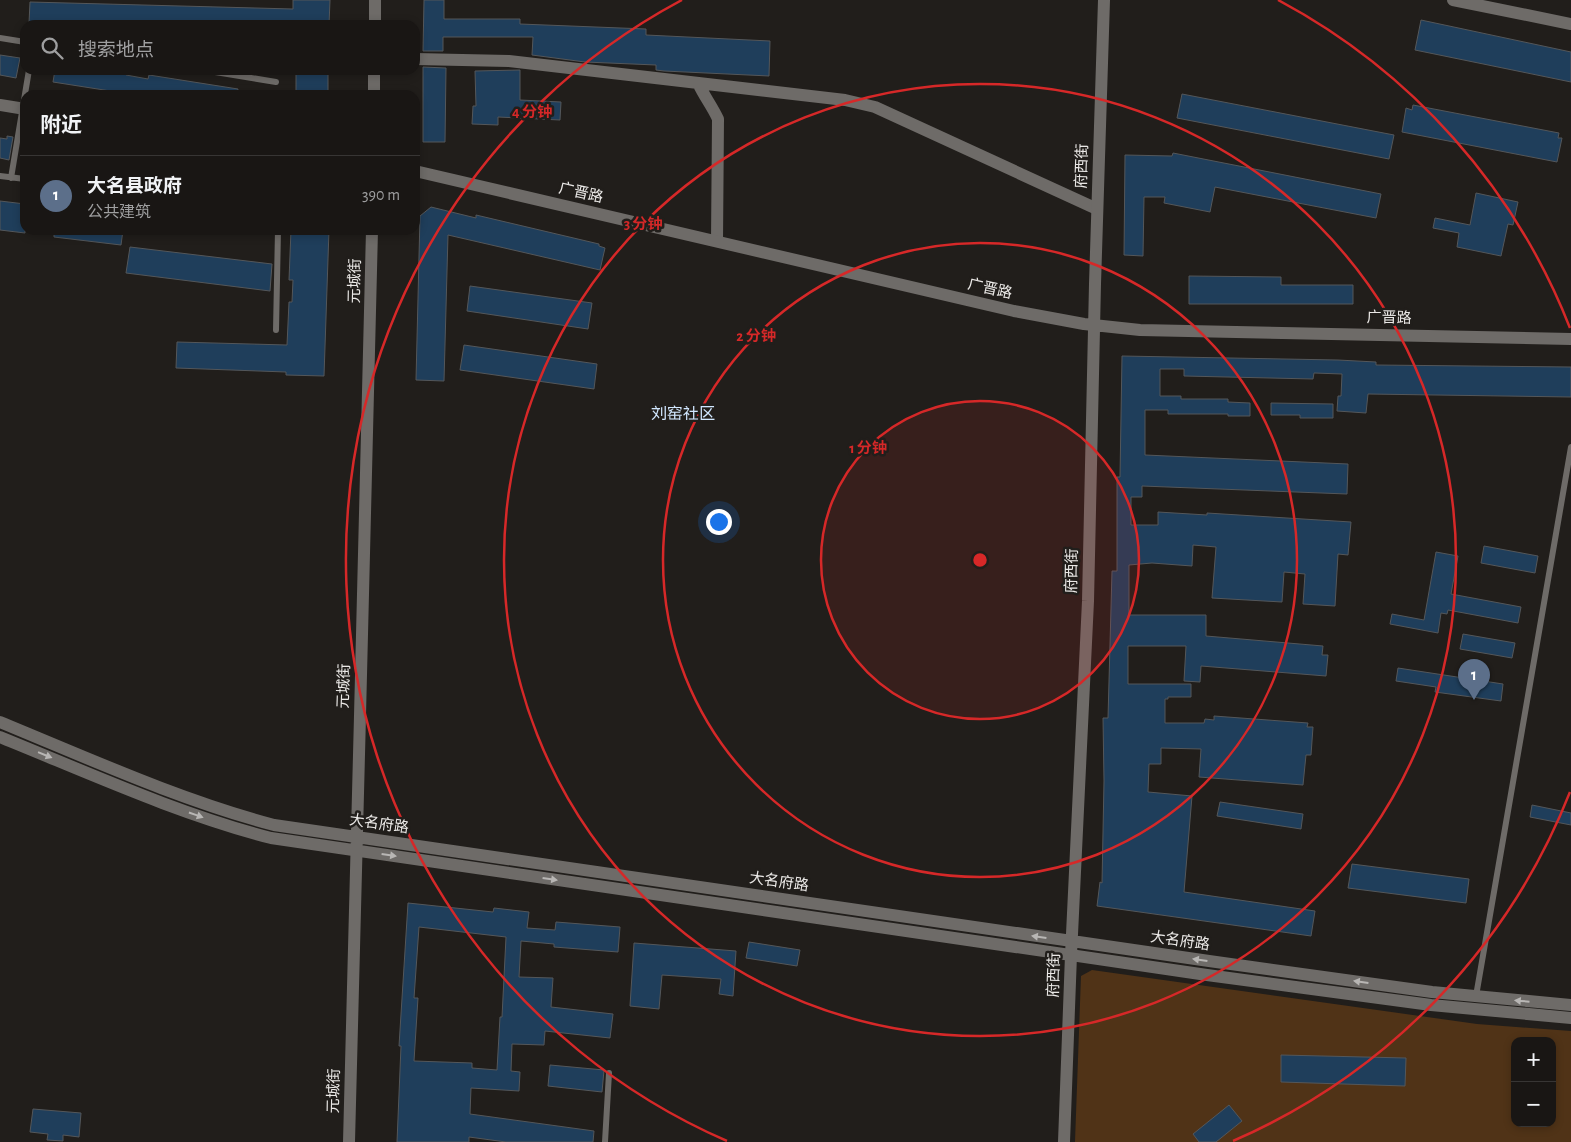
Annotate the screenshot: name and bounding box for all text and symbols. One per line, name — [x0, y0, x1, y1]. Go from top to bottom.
search box — [20, 20, 420, 75]
icon: search — [38, 34, 66, 62]
text: 搜索地点 — [78, 41, 154, 60]
text: 4 分钟 — [512, 104, 552, 120]
text: 附近 — [40, 115, 82, 136]
street label: 府西街 — [1073, 143, 1090, 189]
text: 大名县政府 — [87, 177, 182, 196]
street label: 广晋路 — [557, 180, 605, 205]
text: 1 — [53, 187, 59, 203]
text: 390 m — [362, 187, 400, 203]
text: 公共建筑 — [87, 204, 151, 220]
text: 3 分钟 — [624, 216, 662, 232]
street label: 元城街 — [346, 258, 363, 304]
street label: 广晋路 — [966, 276, 1014, 301]
street label: 广晋路 — [1366, 309, 1412, 326]
text: 2 分钟 — [736, 328, 776, 344]
district label: 刘窑社区 — [651, 405, 715, 422]
text: 1 分钟 — [849, 440, 887, 456]
your location — [706, 509, 732, 535]
street label: 府西街 — [1063, 548, 1080, 594]
centre of rings — [971, 551, 989, 569]
pin: 1 — [1458, 659, 1490, 700]
street label: 元城街 — [335, 663, 352, 709]
one-way arrow — [38, 751, 53, 759]
one-way arrow — [189, 811, 204, 819]
street label: 大名府路 — [348, 811, 410, 836]
one-way arrow — [381, 852, 397, 860]
street label: 大名府路 — [748, 869, 810, 894]
one-way arrow — [542, 875, 558, 883]
street label: 大名府路 — [1149, 928, 1211, 953]
one-way arrow — [1031, 932, 1047, 940]
street label: 府西街 — [1045, 952, 1062, 998]
one-way arrow — [1192, 956, 1208, 964]
one-way arrow — [1353, 977, 1369, 985]
one-way arrow — [1514, 996, 1530, 1004]
map controls — [1511, 1037, 1556, 1127]
button: + — [1511, 1037, 1556, 1082]
street label: 元城街 — [325, 1068, 342, 1114]
button: − — [1511, 1082, 1556, 1127]

